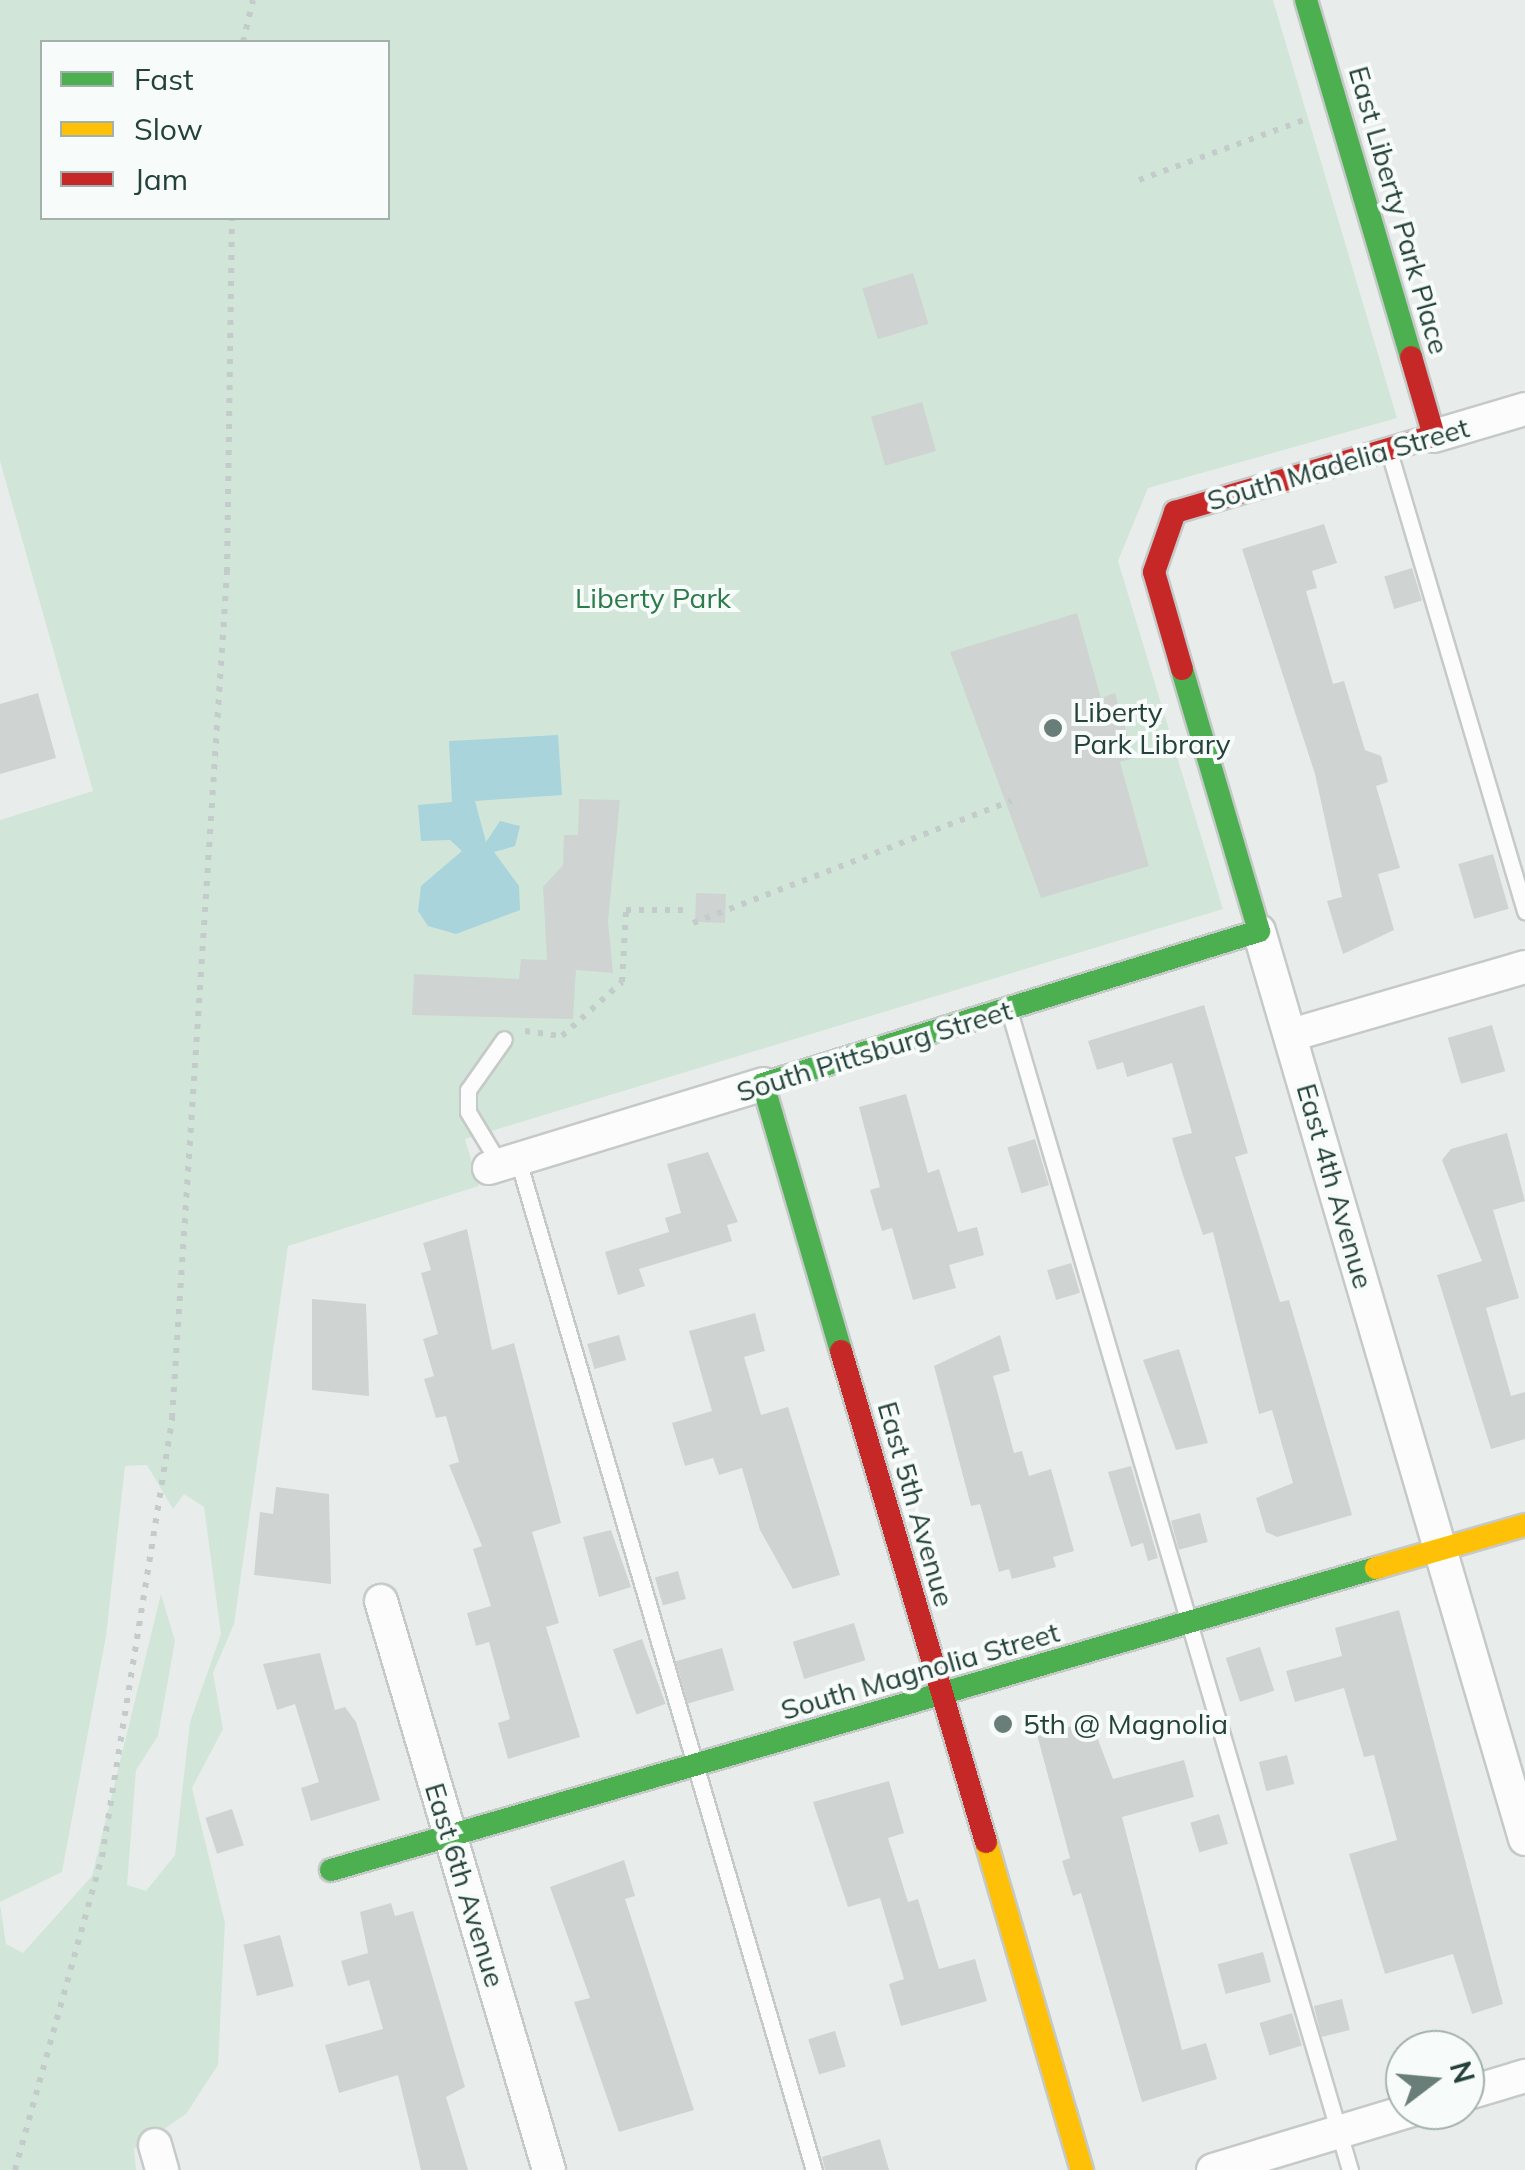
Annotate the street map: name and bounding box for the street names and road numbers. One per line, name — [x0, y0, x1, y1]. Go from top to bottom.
street label: East Liberty Park Place — [1342, 62, 1456, 358]
street label: South Madelia Street — [1203, 411, 1473, 517]
street label: South Pittsburg Street — [732, 993, 1016, 1109]
street label: East 4th Avenue — [1290, 1080, 1380, 1292]
street label: East 5th Avenue — [871, 1398, 961, 1610]
street label: South Magnolia Street — [777, 1615, 1063, 1727]
street label: East 6th Avenue — [418, 1779, 512, 1991]

